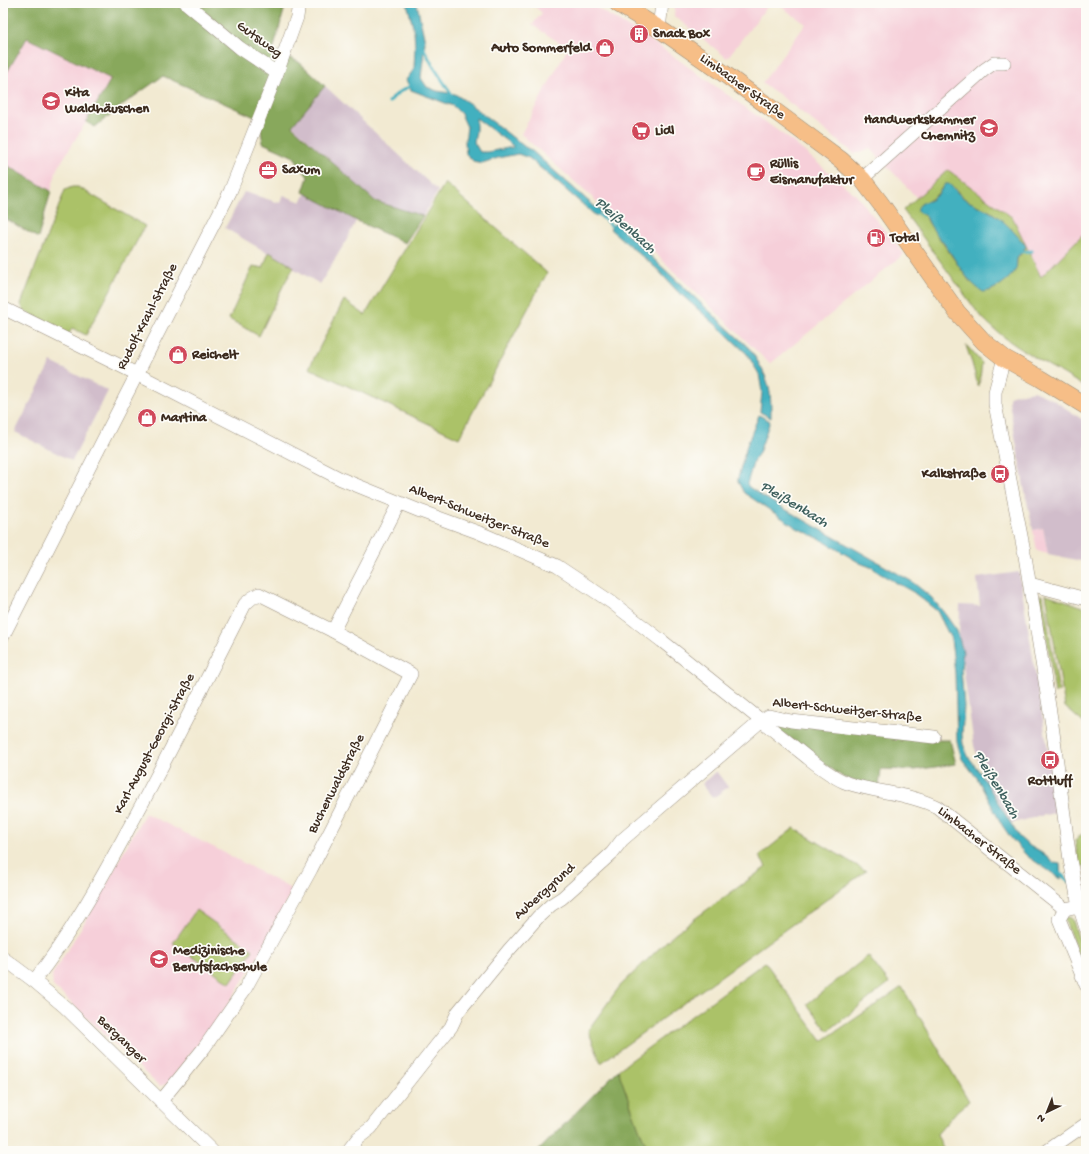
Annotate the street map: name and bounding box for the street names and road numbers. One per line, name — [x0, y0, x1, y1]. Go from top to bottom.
street label: Gutsweg — [233, 18, 285, 62]
street label: Limbacher Straße — [696, 50, 789, 124]
street label: Rudolf-Krahl-Straße — [114, 260, 183, 373]
street label: Albert-Schweitzer-Straße — [406, 481, 552, 553]
street label: Karl-August-Georgi-Straße — [111, 670, 200, 817]
street label: Albert-Schweitzer-Straße — [771, 695, 923, 727]
street label: Buchenwaldstraße — [304, 731, 370, 837]
street label: Limbacher Straße — [934, 803, 1025, 879]
street label: Auberggrund — [511, 859, 581, 924]
street label: Berganger — [92, 1012, 150, 1068]

